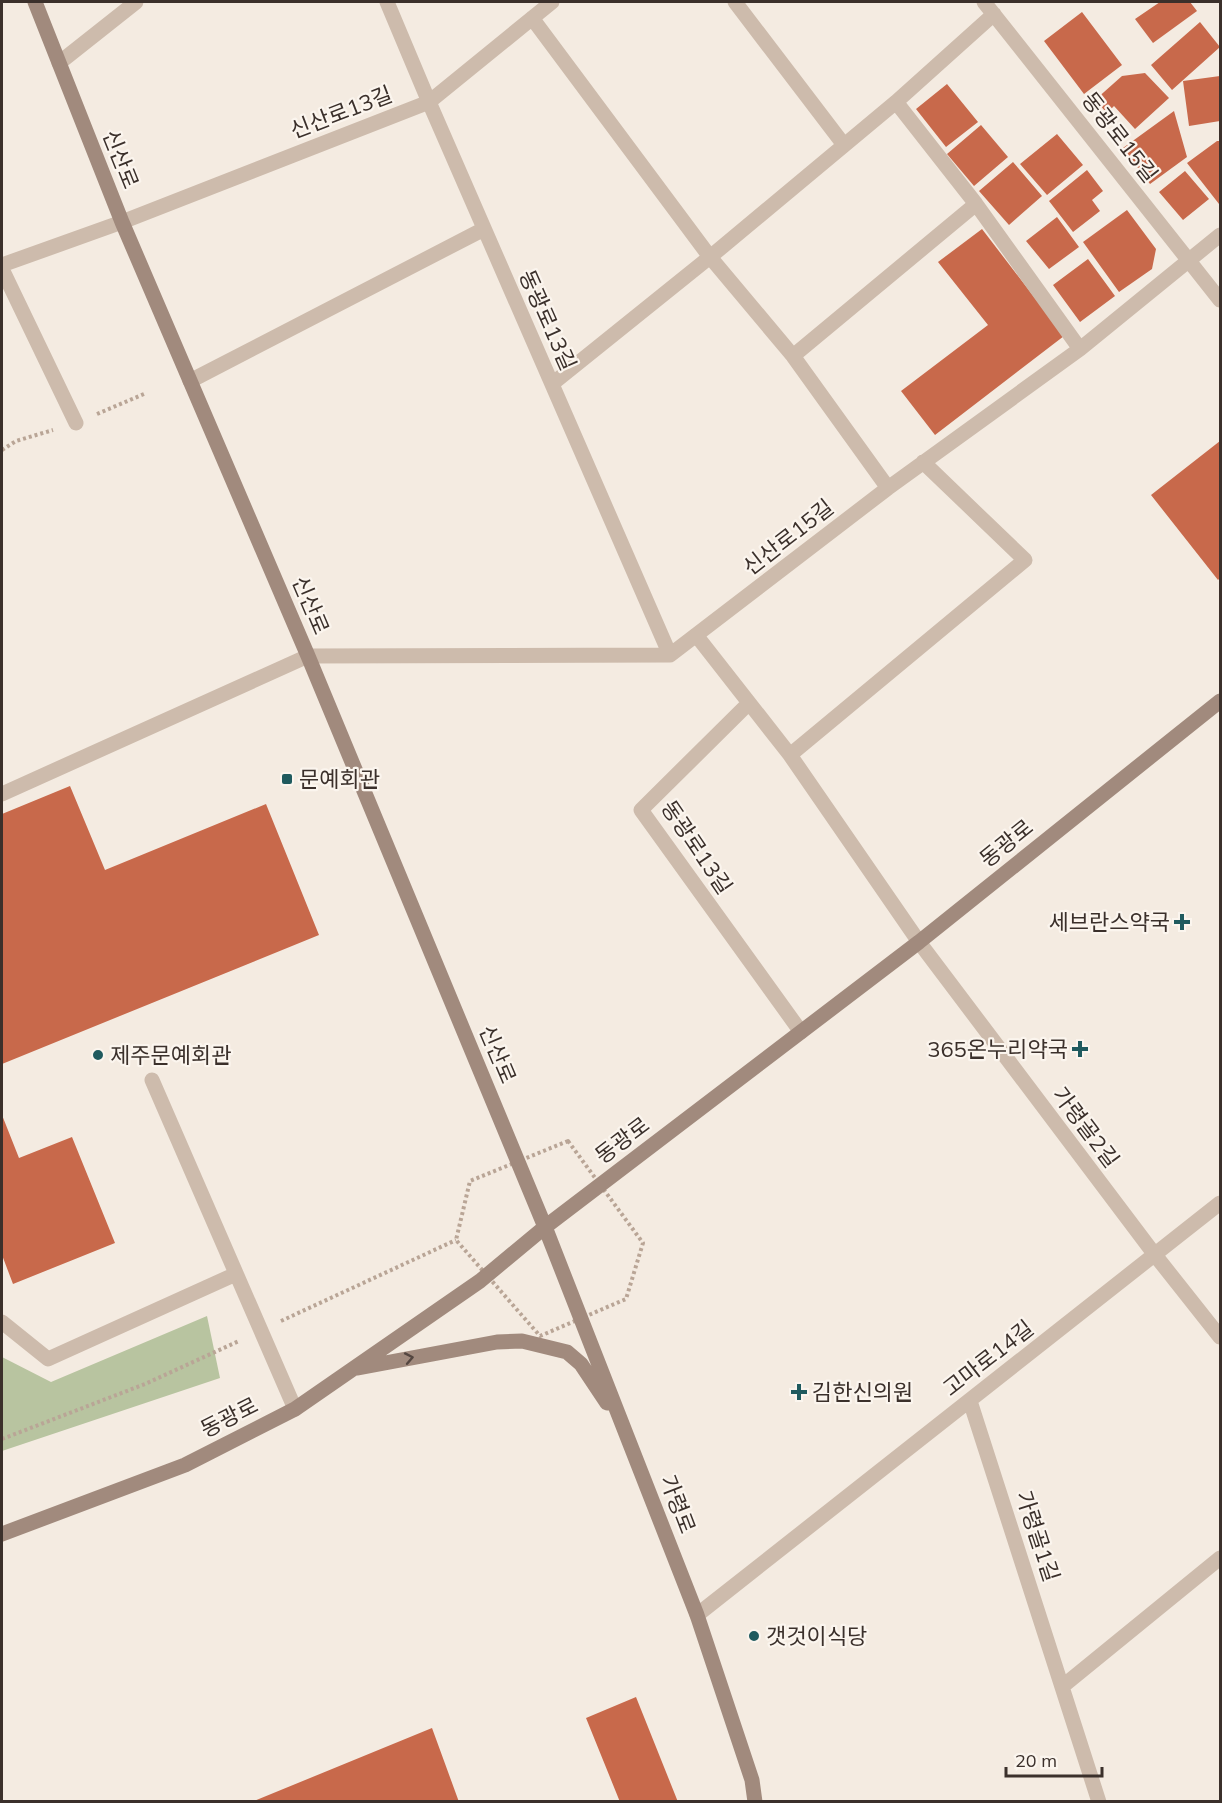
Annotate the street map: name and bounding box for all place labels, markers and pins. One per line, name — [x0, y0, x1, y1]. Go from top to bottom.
place label: 문예회관 — [299, 765, 380, 793]
marker: 문예회관 — [280, 772, 294, 786]
place label: 세브란스약국 — [1049, 908, 1170, 936]
marker: 세브란스약국 — [1175, 915, 1189, 929]
place label: 365온누리약국 — [927, 1035, 1068, 1063]
place label: 제주문예회관 — [110, 1041, 231, 1069]
marker: 365온누리약국 — [1073, 1042, 1087, 1056]
marker: 제주문예회관 — [91, 1048, 105, 1062]
place label: 김한신의원 — [812, 1378, 913, 1406]
marker: 김한신의원 — [790, 1383, 808, 1401]
place label: 갯것이식당 — [766, 1622, 867, 1650]
marker: 갯것이식당 — [747, 1629, 761, 1643]

